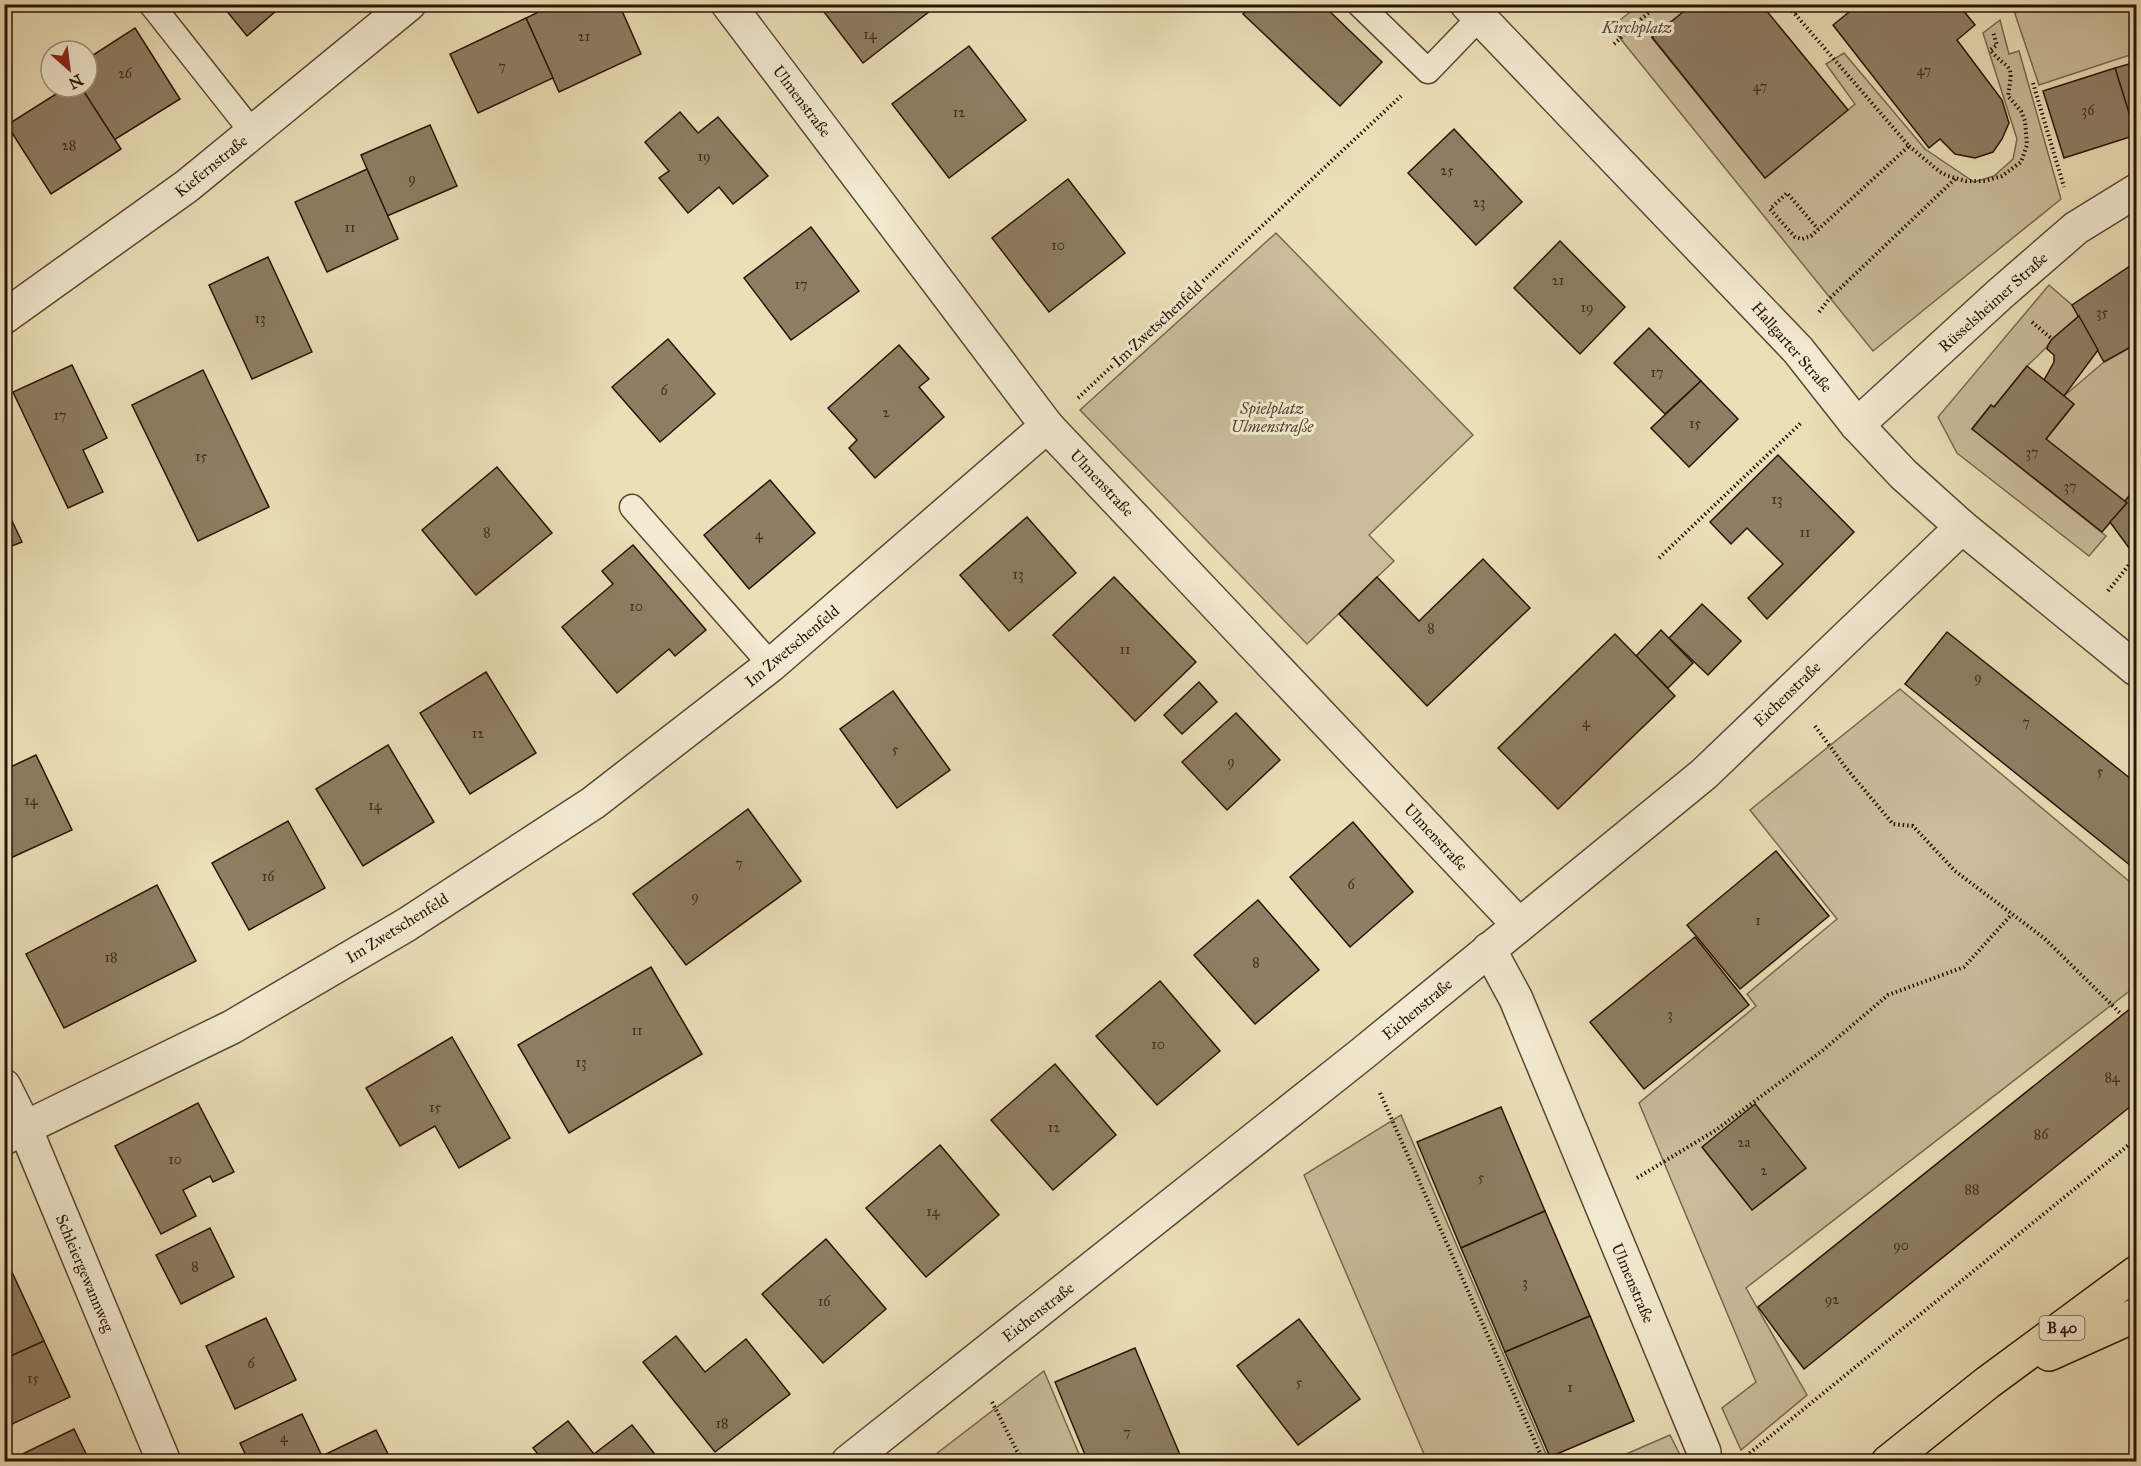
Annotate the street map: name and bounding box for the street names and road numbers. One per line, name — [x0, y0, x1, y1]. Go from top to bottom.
street label: Ulmenstraße — [769, 61, 835, 141]
street label: Kiefernstraße — [171, 131, 251, 201]
street label: Rüsselsheimer Straße — [1935, 248, 2052, 356]
street label: Im Zwetschenfeld — [1108, 277, 1206, 371]
street label: Hallgarter Straße — [1747, 298, 1837, 397]
street label: Ulmenstraße — [1066, 445, 1138, 521]
street label: Im Zwetschenfeld — [741, 601, 843, 691]
street label: Eichenstraße — [1749, 657, 1825, 731]
street label: Ulmenstraße — [1400, 799, 1472, 875]
street label: Im Zwetschenfeld — [342, 889, 452, 967]
street label: Eichenstraße — [1378, 974, 1456, 1044]
street label: Schleiergewannweg — [51, 1211, 119, 1335]
street label: Ulmenstraße — [1608, 1240, 1658, 1326]
street label: Eichenstraße — [998, 1278, 1078, 1346]
road number: B 40 — [2040, 1316, 2084, 1340]

